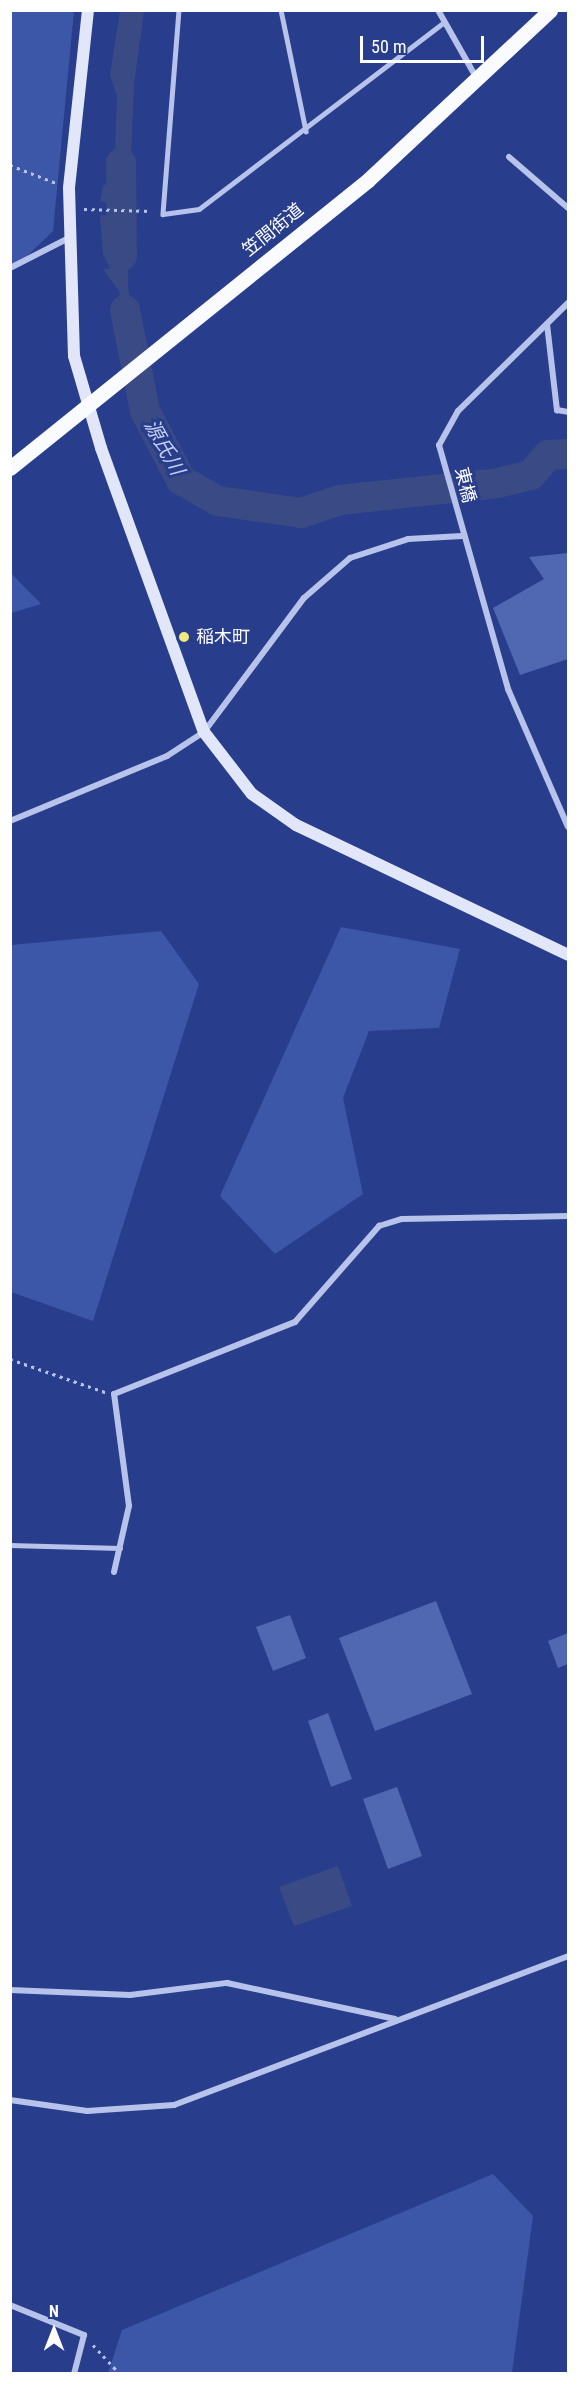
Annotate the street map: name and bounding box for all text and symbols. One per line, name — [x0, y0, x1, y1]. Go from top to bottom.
scale bar — [363, 24, 488, 62]
text: 50 m — [371, 36, 406, 57]
street label: 笠間街道 — [238, 199, 308, 261]
water label: 源氏川 — [139, 415, 189, 479]
street label: 東橋 — [450, 465, 480, 505]
place label: 稲木町 — [196, 626, 250, 648]
marker: 稲木町 — [177, 630, 191, 644]
north arrow — [24, 2300, 84, 2360]
text: N — [49, 2302, 59, 2321]

